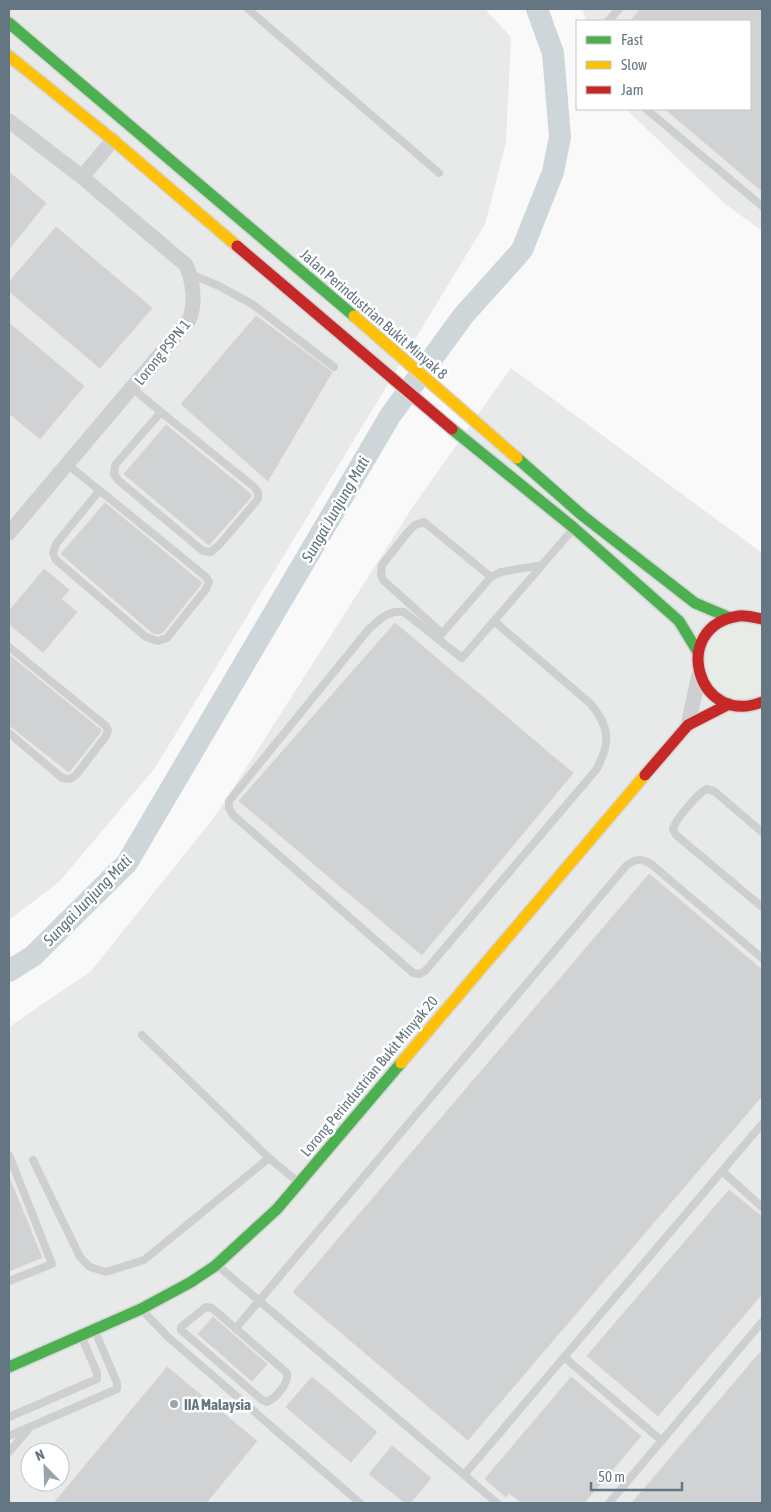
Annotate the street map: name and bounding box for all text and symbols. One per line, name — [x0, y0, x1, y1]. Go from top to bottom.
legend — [576, 20, 751, 110]
text: Fast — [621, 31, 643, 48]
text: Slow — [621, 56, 647, 73]
text: Jam — [621, 81, 644, 98]
street label: Jalan Perindustrian Bukit Minyak 8 — [297, 246, 451, 382]
street label: Lorong PSPN 1 — [131, 316, 193, 388]
water label: Sungai Junjung Mati — [297, 453, 373, 566]
water label: Sungai Junjung Mati — [39, 851, 136, 950]
street label: Lorong Perindustrian Bukit Minyak 20 — [297, 992, 441, 1160]
place label: IIA Malaysia — [184, 1396, 251, 1413]
marker: IIA Malaysia — [168, 1398, 180, 1410]
north arrow — [20, 1442, 70, 1492]
text: N — [33, 1446, 47, 1464]
scale bar — [591, 1460, 682, 1492]
text: 50 m — [598, 1468, 625, 1485]

